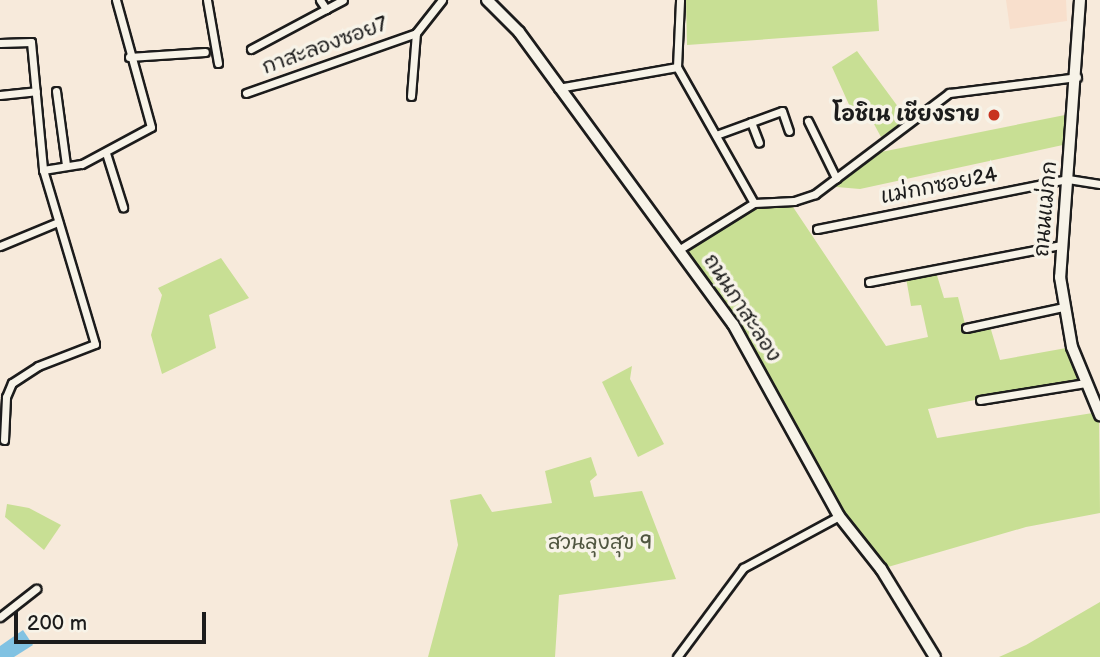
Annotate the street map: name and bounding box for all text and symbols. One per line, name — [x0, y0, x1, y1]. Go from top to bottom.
street label: กาสะลองซอย7 — [259, 12, 391, 80]
place label: โอชิเน เชียงราย — [833, 102, 980, 128]
marker: โอชิเน เชียงราย — [986, 107, 1002, 123]
street label: ถนนแม่กก — [1029, 160, 1063, 258]
street label: แม่กกซอย24 — [878, 162, 1000, 210]
street label: ถนนกาสะลอง — [698, 249, 786, 367]
park label: สวนลุงสุข 9 — [548, 530, 652, 556]
scale bar — [18, 598, 210, 642]
text: 200 m — [27, 611, 87, 636]

